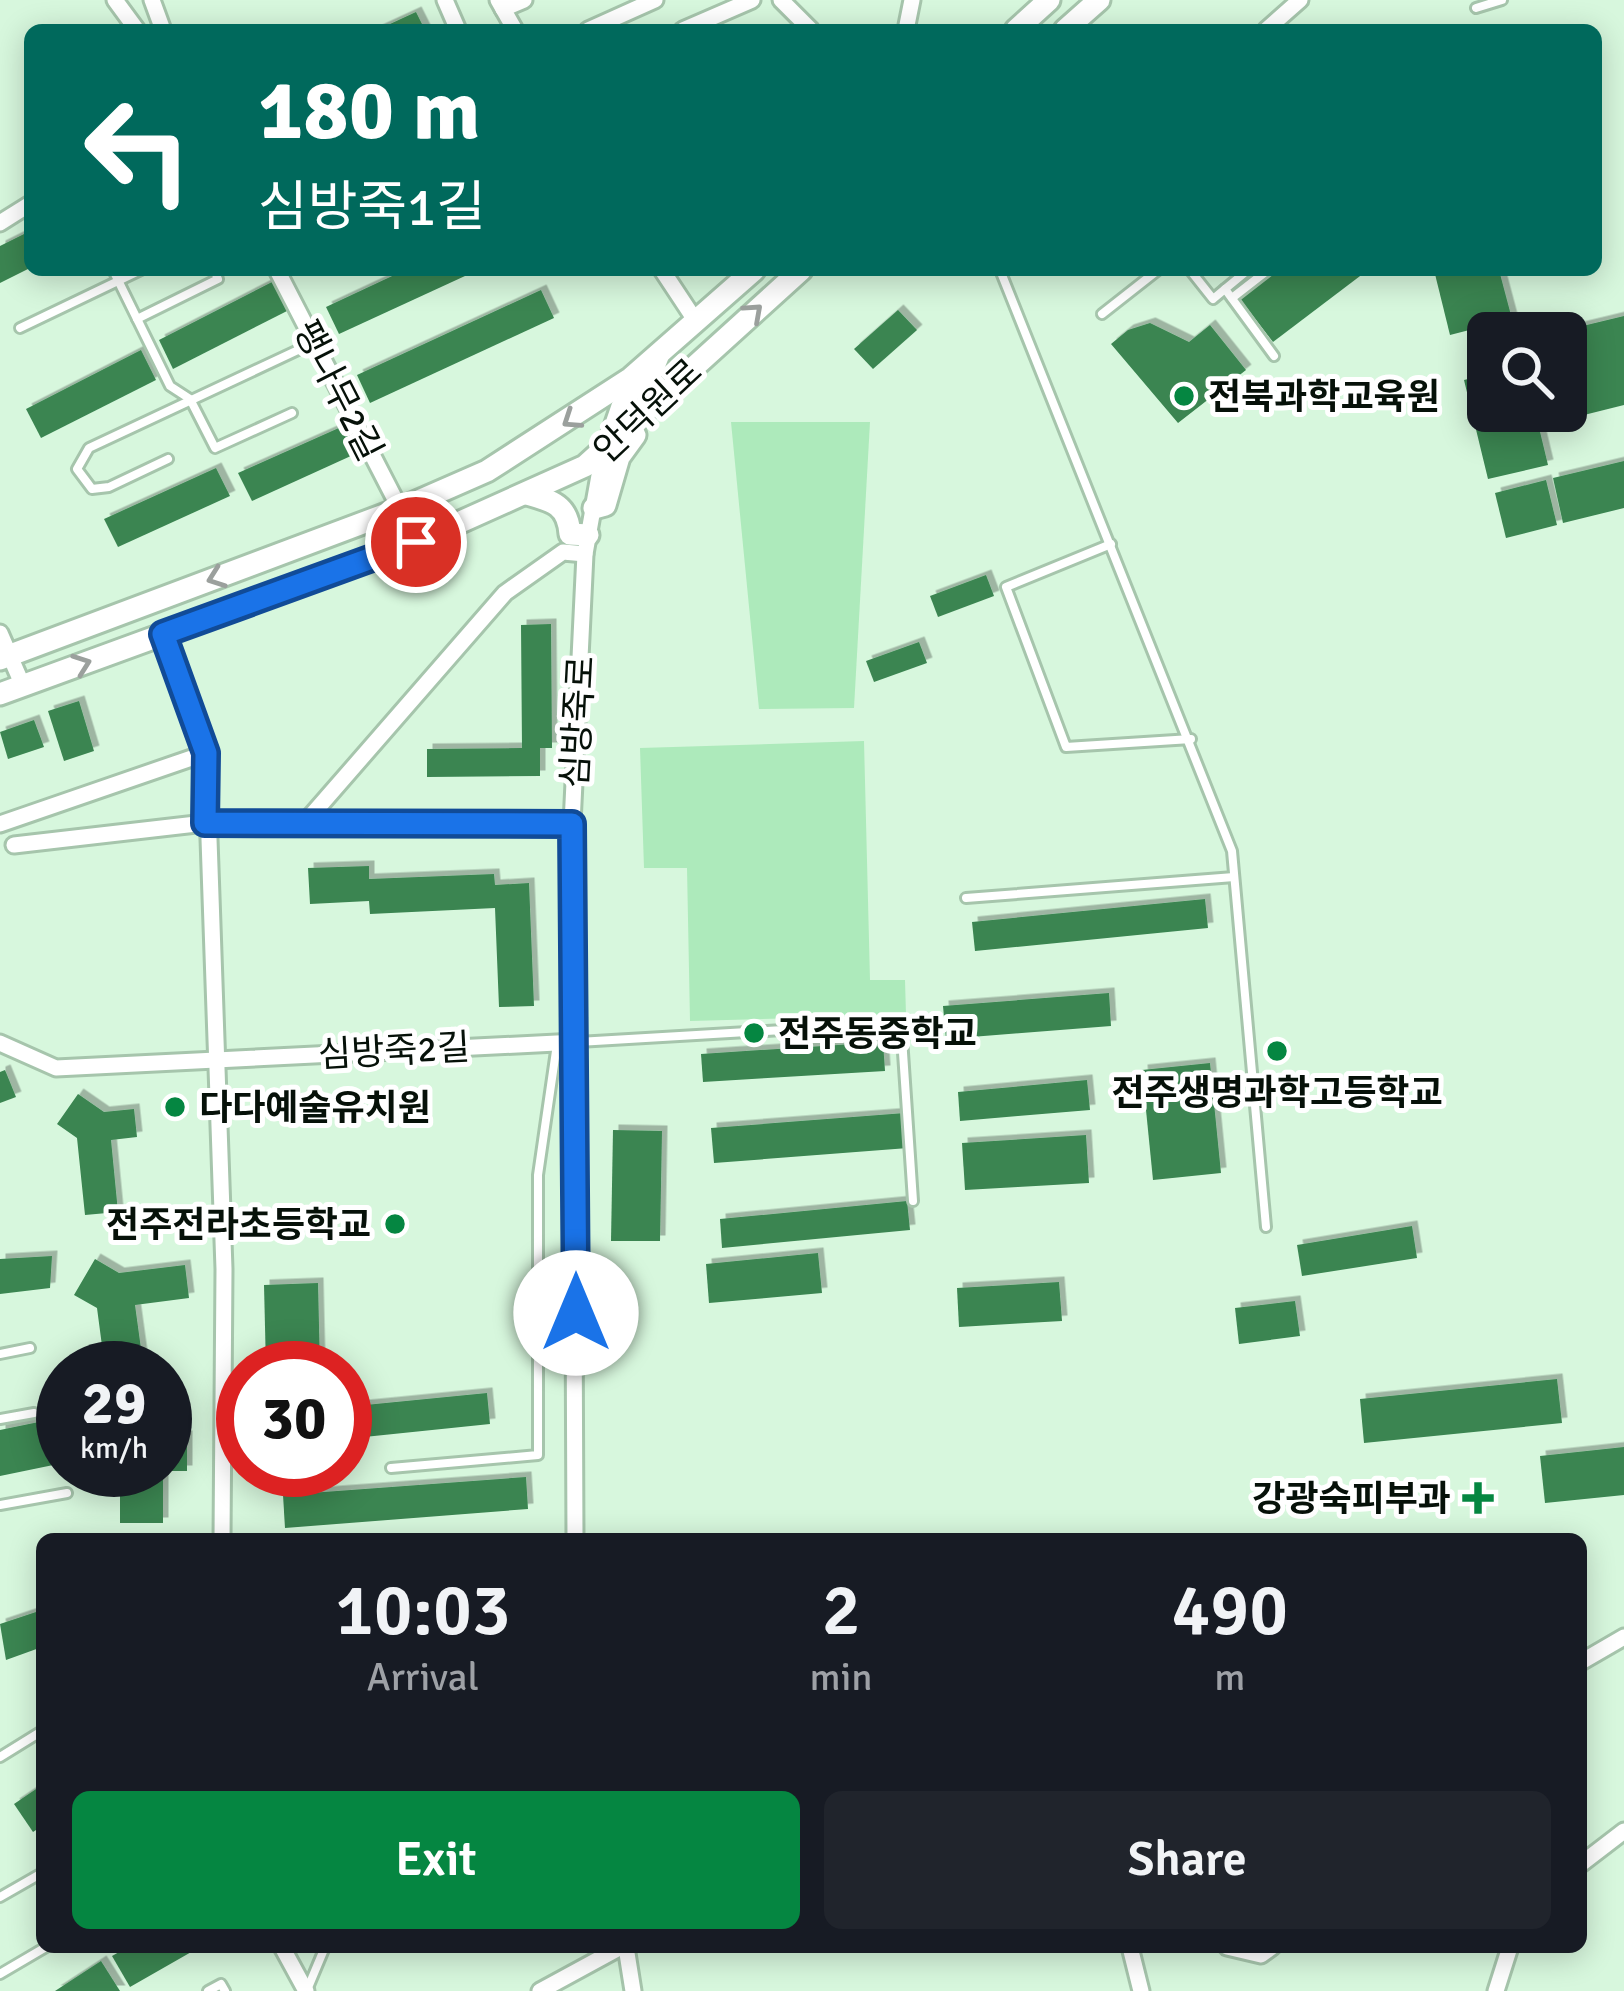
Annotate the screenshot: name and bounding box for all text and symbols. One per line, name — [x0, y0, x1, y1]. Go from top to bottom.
text: 180 m — [258, 59, 480, 163]
icon: left — [60, 72, 216, 228]
text: 심방죽1길 — [258, 174, 486, 241]
one-way arrow — [741, 305, 762, 326]
map controls — [1467, 312, 1587, 432]
button: search — [1467, 312, 1587, 432]
street label: 팽나무2길 — [283, 313, 392, 469]
street label: 안덕원로 — [584, 349, 712, 473]
place label: 전북과학교육원 — [1208, 375, 1440, 420]
marker: 전북과학교육원 — [1171, 383, 1197, 409]
one-way arrow — [562, 405, 584, 427]
pin — [365, 491, 467, 593]
icon: arrive — [383, 509, 449, 575]
one-way arrow — [206, 563, 227, 588]
one-way arrow — [70, 654, 91, 678]
street label: 심방죽로 — [553, 655, 604, 789]
place label: 전주동중학교 — [778, 1012, 977, 1057]
marker: 전주동중학교 — [741, 1020, 767, 1046]
street label: 심방죽2길 — [317, 1025, 471, 1078]
marker: 전주생명과학고등학교 — [1264, 1038, 1290, 1064]
place label: 전주생명과학고등학교 — [1111, 1071, 1443, 1116]
place label: 다다예술유치원 — [199, 1086, 431, 1131]
marker: 다다예술유치원 — [162, 1094, 188, 1120]
place label: 전주전라초등학교 — [106, 1203, 371, 1248]
marker: 전주전라초등학교 — [382, 1211, 408, 1237]
position arrow — [513, 1250, 639, 1376]
speed limit sign: 30 — [216, 1341, 372, 1497]
text: 29 — [82, 1367, 146, 1441]
text: km/h — [80, 1430, 148, 1467]
place label: 강광숙피부과 — [1252, 1477, 1451, 1522]
marker: 강광숙피부과 — [1462, 1482, 1494, 1514]
text: 10:03 — [335, 1566, 511, 1655]
text: 2 — [822, 1566, 861, 1655]
text: 490 — [1171, 1566, 1288, 1655]
text: Arrival — [367, 1653, 479, 1701]
text: min — [810, 1653, 873, 1701]
text: m — [1214, 1653, 1245, 1701]
button: Exit — [72, 1791, 800, 1929]
button: Share — [824, 1791, 1551, 1929]

